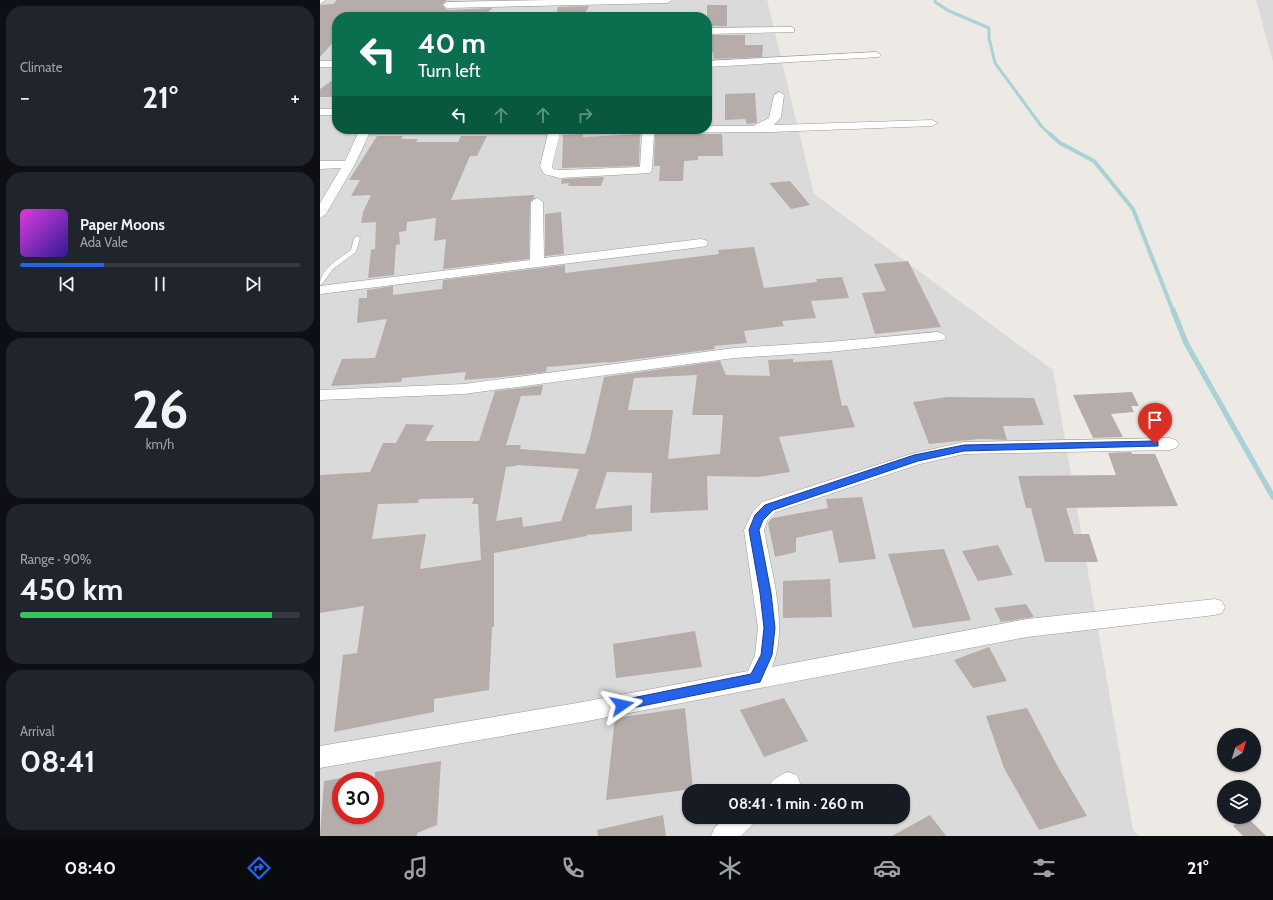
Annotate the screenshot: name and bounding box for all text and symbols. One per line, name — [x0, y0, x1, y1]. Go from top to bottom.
text: 40 m — [418, 26, 486, 60]
icon: left — [352, 28, 404, 80]
text: Climate — [20, 59, 62, 75]
text: Turn left — [418, 60, 481, 82]
text: 21° — [142, 79, 178, 116]
text: − — [20, 84, 30, 111]
text: + — [290, 84, 300, 111]
icon: left — [448, 104, 470, 126]
icon: ahead — [490, 104, 512, 126]
icon: ahead — [532, 104, 554, 126]
icon: right — [574, 104, 596, 126]
text: Paper Moons — [80, 216, 165, 234]
text: Ada Vale — [80, 234, 128, 250]
icon: previous — [56, 273, 78, 295]
icon: pause — [149, 273, 171, 295]
icon: next — [242, 273, 264, 295]
text: 26 — [132, 378, 188, 441]
pin — [1138, 403, 1172, 444]
icon: arrive — [1144, 409, 1166, 431]
text: km/h — [146, 436, 174, 452]
text: Range · 90% — [20, 551, 92, 567]
text: 450 km — [20, 571, 123, 608]
position arrow — [601, 684, 643, 726]
text: Arrival — [20, 723, 55, 739]
north arrow — [1217, 728, 1261, 772]
map controls — [1217, 728, 1261, 824]
text: 08:41 — [20, 743, 95, 780]
speed limit sign: 30 — [332, 772, 384, 824]
button: layers — [1217, 780, 1261, 824]
text: 08:41 · 1 min · 260 m — [728, 795, 864, 813]
icon: directions — [245, 854, 273, 882]
icon: music — [402, 854, 430, 882]
icon: phone — [559, 854, 587, 882]
icon: climate — [716, 854, 744, 882]
icon: car — [873, 854, 901, 882]
icon: filters — [1030, 854, 1058, 882]
text: 08:40 — [65, 857, 116, 879]
text: 21° — [1187, 857, 1208, 879]

